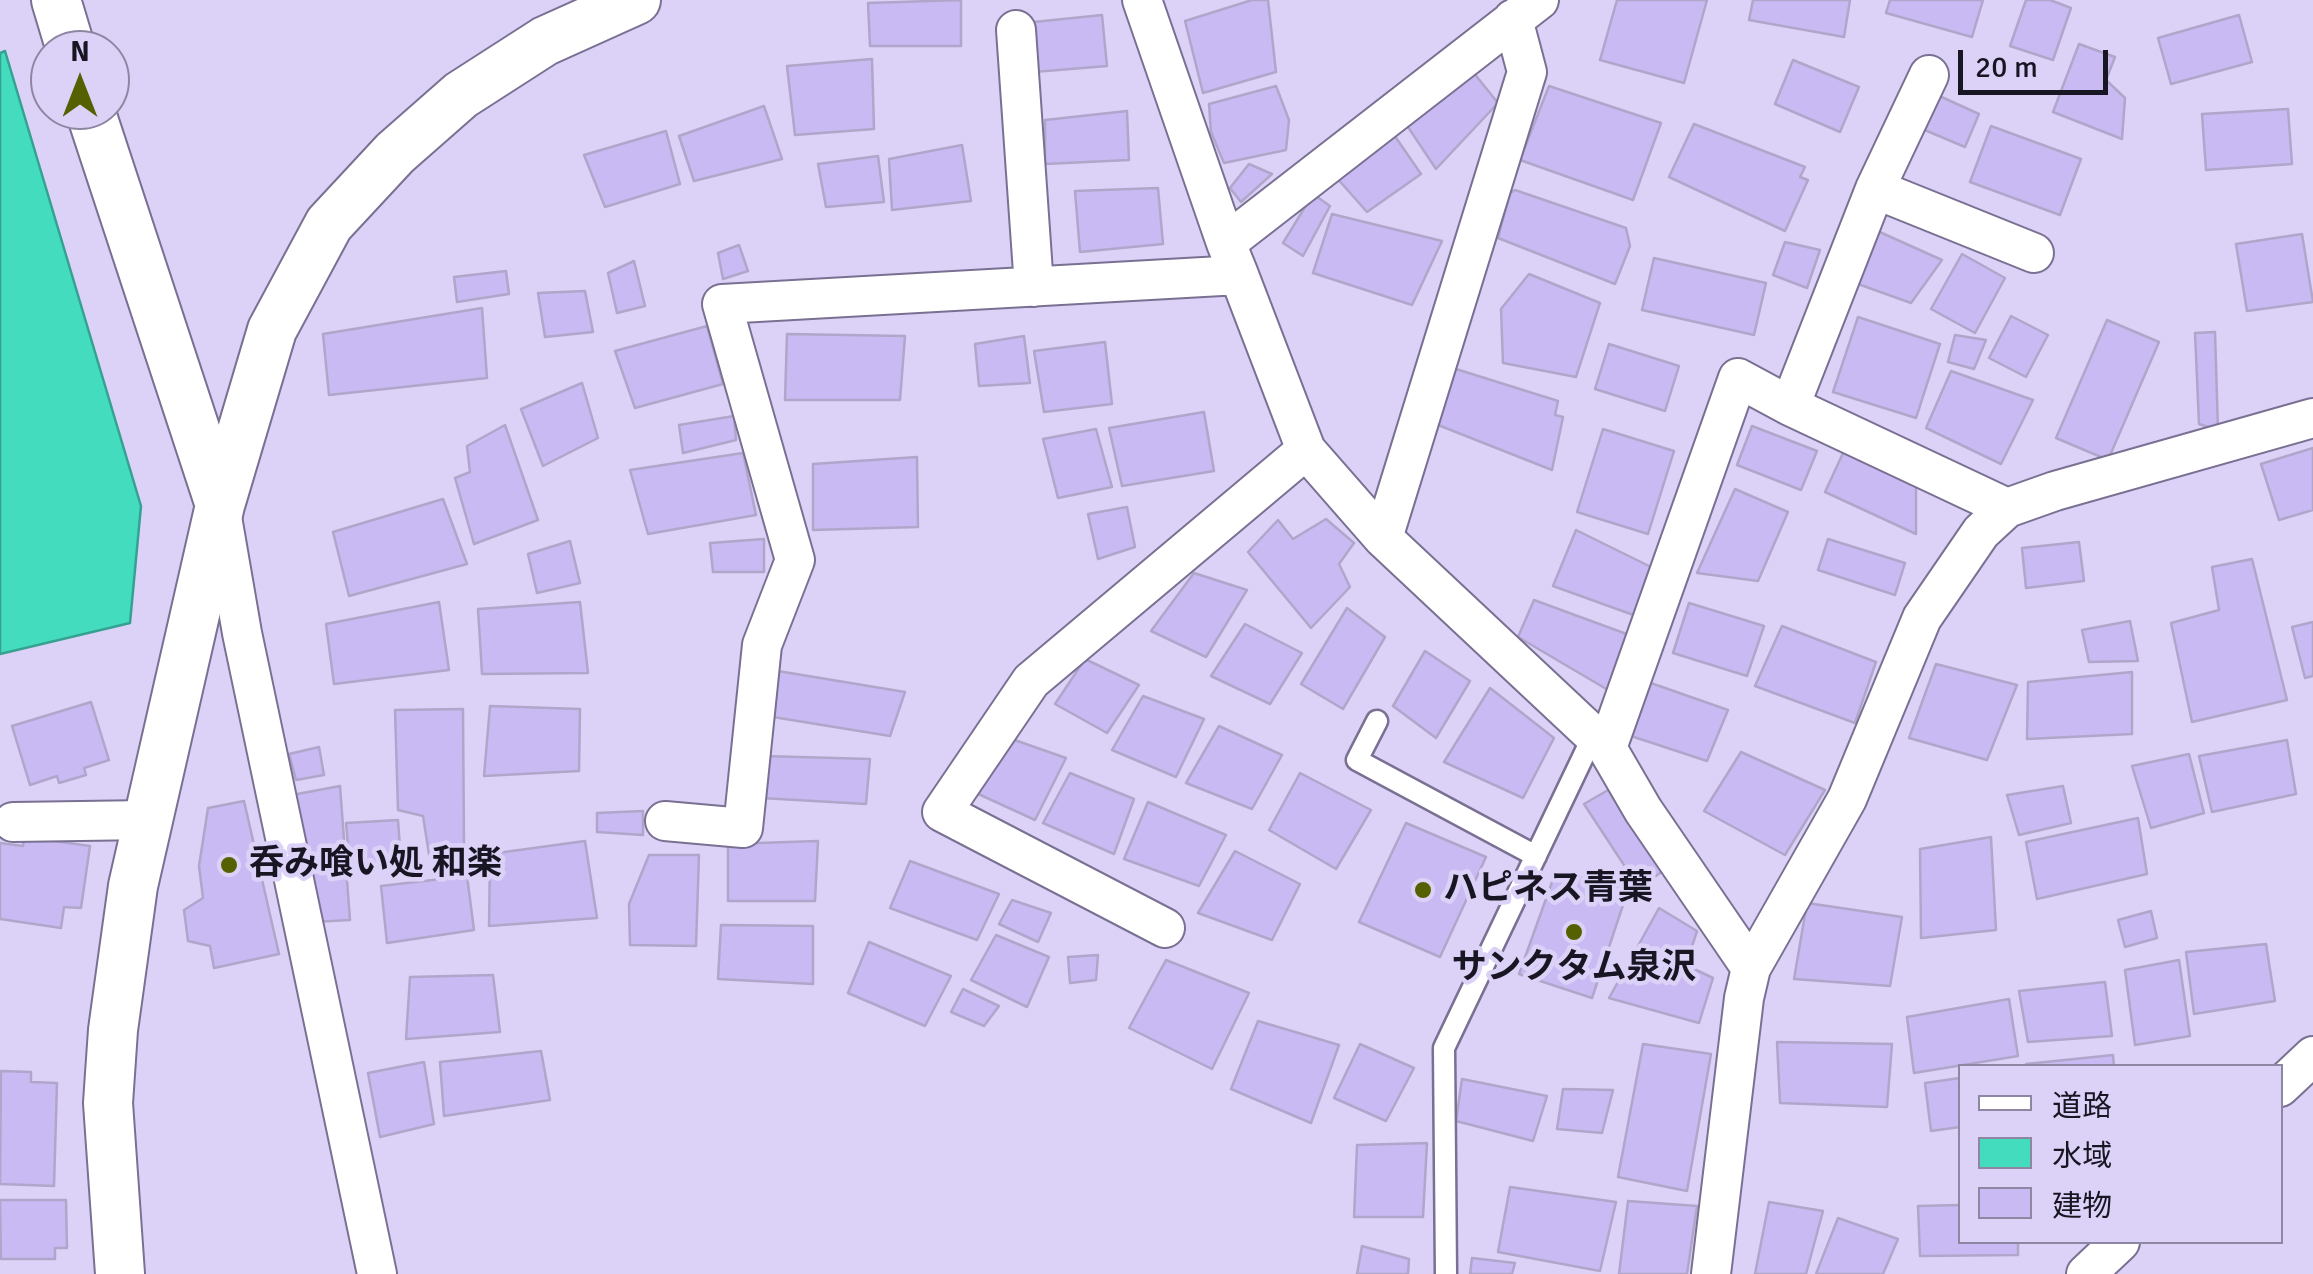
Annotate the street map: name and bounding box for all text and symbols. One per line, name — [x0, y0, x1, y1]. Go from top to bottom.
north arrow — [30, 30, 130, 130]
scale bar — [1963, 30, 2113, 92]
text: N — [70, 35, 90, 69]
text: 20 m — [1975, 49, 2038, 86]
place label: 呑み喰い処 和楽 — [249, 844, 502, 886]
marker: 呑み喰い処 和楽 — [218, 854, 240, 876]
place label: ハピネス青葉 — [1443, 869, 1653, 911]
marker: ハピネス青葉 — [1412, 879, 1434, 901]
marker: サンクタム泉沢 — [1563, 921, 1585, 943]
place label: サンクタム泉沢 — [1452, 948, 1696, 990]
legend — [1958, 1064, 2283, 1244]
text: 道路 — [2052, 1088, 2112, 1125]
text: 水域 — [2052, 1138, 2112, 1175]
text: 建物 — [2052, 1188, 2112, 1225]

